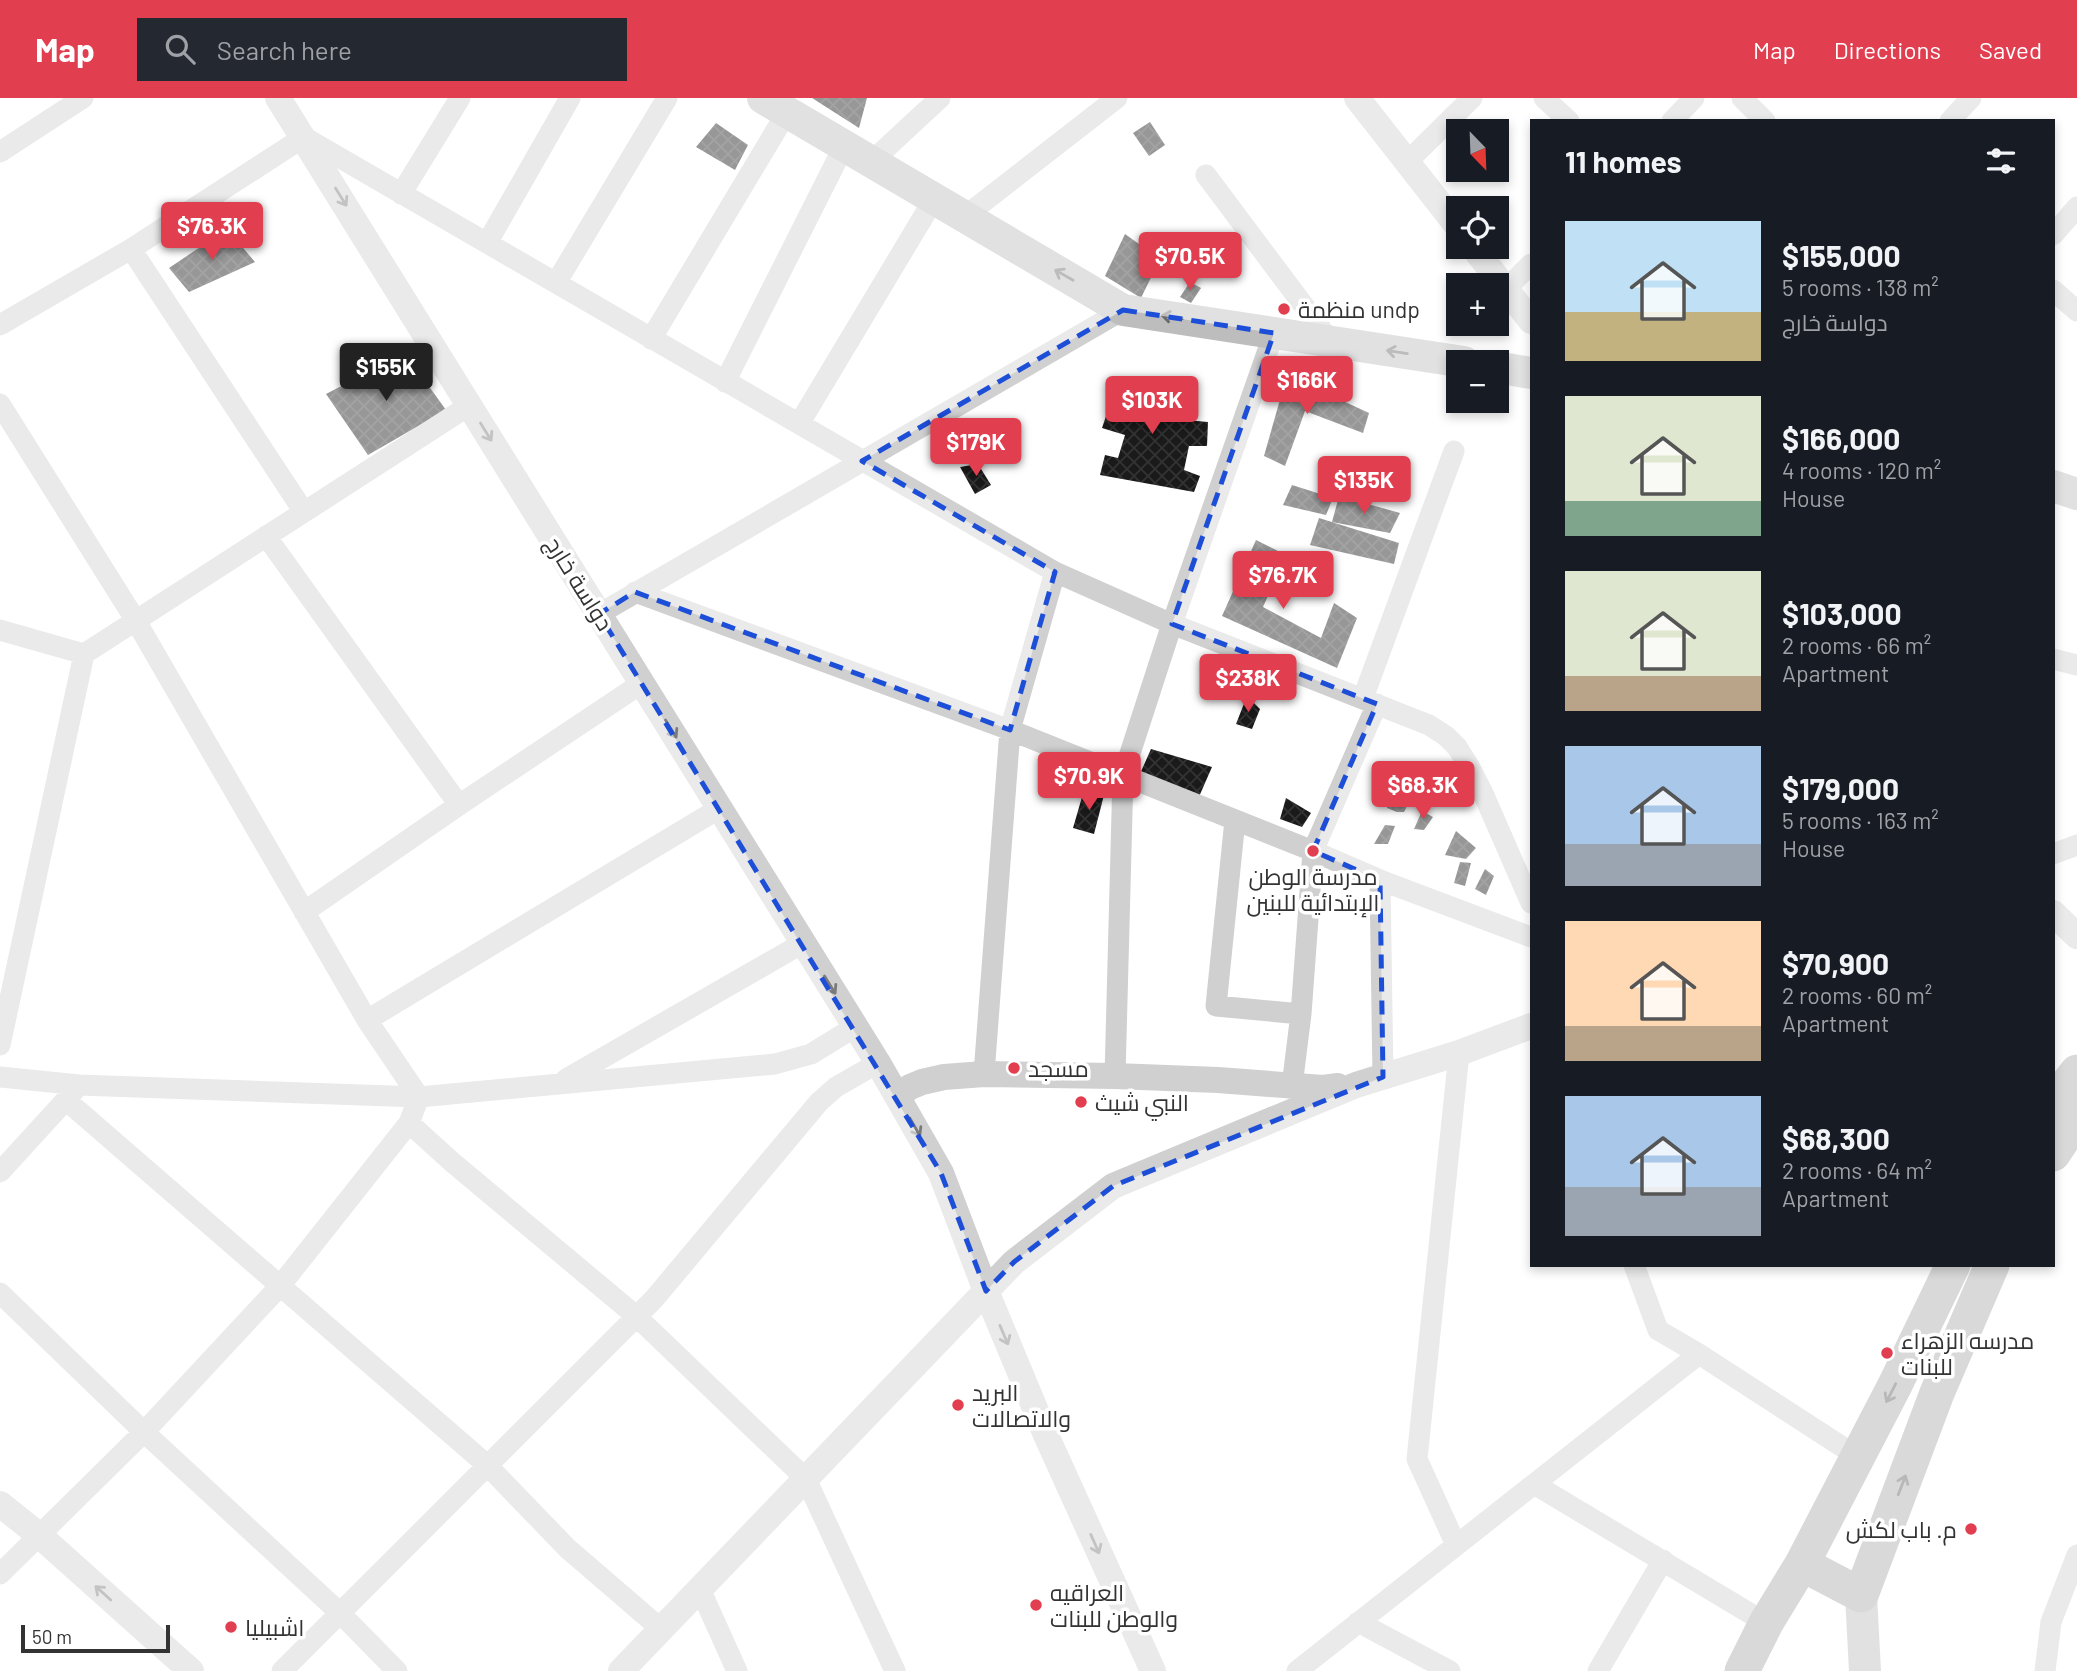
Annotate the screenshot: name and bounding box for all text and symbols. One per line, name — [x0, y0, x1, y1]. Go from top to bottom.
search box — [137, 18, 627, 81]
text: Map — [35, 29, 95, 69]
icon: search — [161, 30, 199, 68]
text: Search here — [217, 34, 352, 65]
text: Map — [1753, 35, 1796, 64]
text: Directions — [1834, 35, 1941, 64]
text: Saved — [1979, 35, 2042, 64]
north arrow — [1446, 119, 1508, 182]
map controls — [1446, 119, 1509, 413]
icon: filters — [1982, 142, 2020, 180]
text: 11 homes — [1565, 143, 1682, 179]
one-way arrow — [333, 187, 348, 206]
button: locate — [1446, 196, 1509, 259]
pin: $76.3K — [155, 202, 269, 262]
text: $76.3K — [177, 211, 247, 239]
pin: $70.5K — [1133, 232, 1247, 292]
text: $155,000 — [1782, 237, 1901, 273]
text: $70.5K — [1155, 241, 1225, 269]
icon: home — [1621, 249, 1705, 333]
one-way arrow — [1055, 268, 1075, 282]
button: + — [1446, 273, 1509, 336]
text: 5 rooms · 138 m² — [1782, 273, 1939, 301]
place label: منظمة undp — [1298, 295, 1420, 323]
marker: منظمة undp — [1276, 301, 1292, 317]
text: دواسة خارج — [1782, 308, 1888, 336]
one-way arrow — [1161, 310, 1184, 323]
pin: $155K — [337, 344, 435, 403]
one-way arrow — [1386, 345, 1408, 358]
button: − — [1446, 350, 1509, 413]
text: $155K — [356, 352, 416, 380]
pin: $166K — [1258, 356, 1356, 416]
text: $166K — [1277, 365, 1337, 393]
pin: $103K — [1103, 376, 1201, 436]
text: $103K — [1121, 385, 1183, 413]
pin: $179K — [927, 418, 1025, 478]
text: $166,000 — [1782, 420, 1900, 456]
one-way arrow — [479, 422, 494, 441]
icon: home — [1621, 424, 1705, 508]
text: $179K — [946, 427, 1006, 455]
pin: $135K — [1315, 456, 1413, 516]
text: 4 rooms · 120 m² — [1782, 456, 1941, 484]
text: $135K — [1334, 465, 1394, 493]
text: House — [1782, 484, 1845, 512]
street label: دواسة خارج — [538, 531, 620, 637]
pin: $76.7K — [1226, 552, 1340, 611]
text: $76.7K — [1249, 560, 1317, 588]
text: $103,000 — [1782, 595, 1902, 631]
icon: home — [1621, 599, 1705, 683]
text: 2 rooms · 66 m² — [1782, 631, 1931, 659]
pin: $238K — [1199, 654, 1297, 714]
text: Apartment — [1782, 659, 1889, 687]
text: $238K — [1216, 663, 1280, 691]
one-way arrow — [664, 719, 678, 739]
pin: $70.9K — [1032, 752, 1146, 812]
text: $70.9K — [1054, 761, 1124, 789]
pin: $68.3K — [1366, 762, 1480, 821]
text: $68.3K — [1388, 770, 1458, 798]
text: $179,000 — [1782, 770, 1899, 806]
icon: home — [1621, 774, 1705, 858]
text: 5 rooms · 163 m² — [1782, 806, 1939, 834]
text: House — [1782, 834, 1845, 862]
marker: مدرسة الوطن الإبتدائية للبنين — [1305, 843, 1321, 859]
place label: مدرسة الوطن الإبتدائية للبنين — [1247, 862, 1379, 918]
text: $70,900 — [1782, 945, 1889, 981]
icon: home — [1621, 949, 1705, 1033]
one-way arrow — [823, 975, 837, 995]
text: 2 rooms · 60 m² — [1782, 981, 1932, 1009]
text: Apartment — [1782, 1009, 1889, 1037]
place label: مسجد — [1028, 1054, 1089, 1082]
marker: مسجد — [1006, 1060, 1022, 1076]
place label: النبي شيث — [1095, 1088, 1189, 1121]
marker: النبي شيث — [1073, 1094, 1089, 1110]
one-way arrow — [908, 1116, 922, 1136]
text: $68,300 — [1782, 1120, 1890, 1156]
icon: home — [1621, 1124, 1705, 1208]
text: 2 rooms · 64 m² — [1782, 1156, 1932, 1184]
text: Apartment — [1782, 1184, 1889, 1212]
one-way arrow — [998, 1324, 1011, 1346]
place label: مدرسه الزهراء للبنات — [1901, 1326, 2034, 1380]
marker: مدرسه الزهراء للبنات — [1879, 1345, 1895, 1361]
place label: البريد والاتصالات — [972, 1378, 1071, 1432]
one-way arrow — [1884, 1382, 1898, 1403]
marker: البريد والاتصالات — [950, 1397, 966, 1413]
one-way arrow — [1897, 1475, 1909, 1497]
place label: م. باب لكش — [1846, 1515, 1957, 1546]
marker: م. باب لكش — [1963, 1521, 1979, 1537]
one-way arrow — [1089, 1533, 1102, 1554]
place label: العراقيه والوطن للبنات — [1050, 1578, 1178, 1633]
one-way arrow — [94, 1585, 112, 1601]
marker: العراقيه والوطن للبنات — [1028, 1597, 1044, 1613]
place label: اشبيليا — [245, 1613, 304, 1641]
marker: اشبيليا — [223, 1619, 239, 1635]
scale bar — [21, 1622, 170, 1654]
text: 50 m — [32, 1625, 72, 1648]

